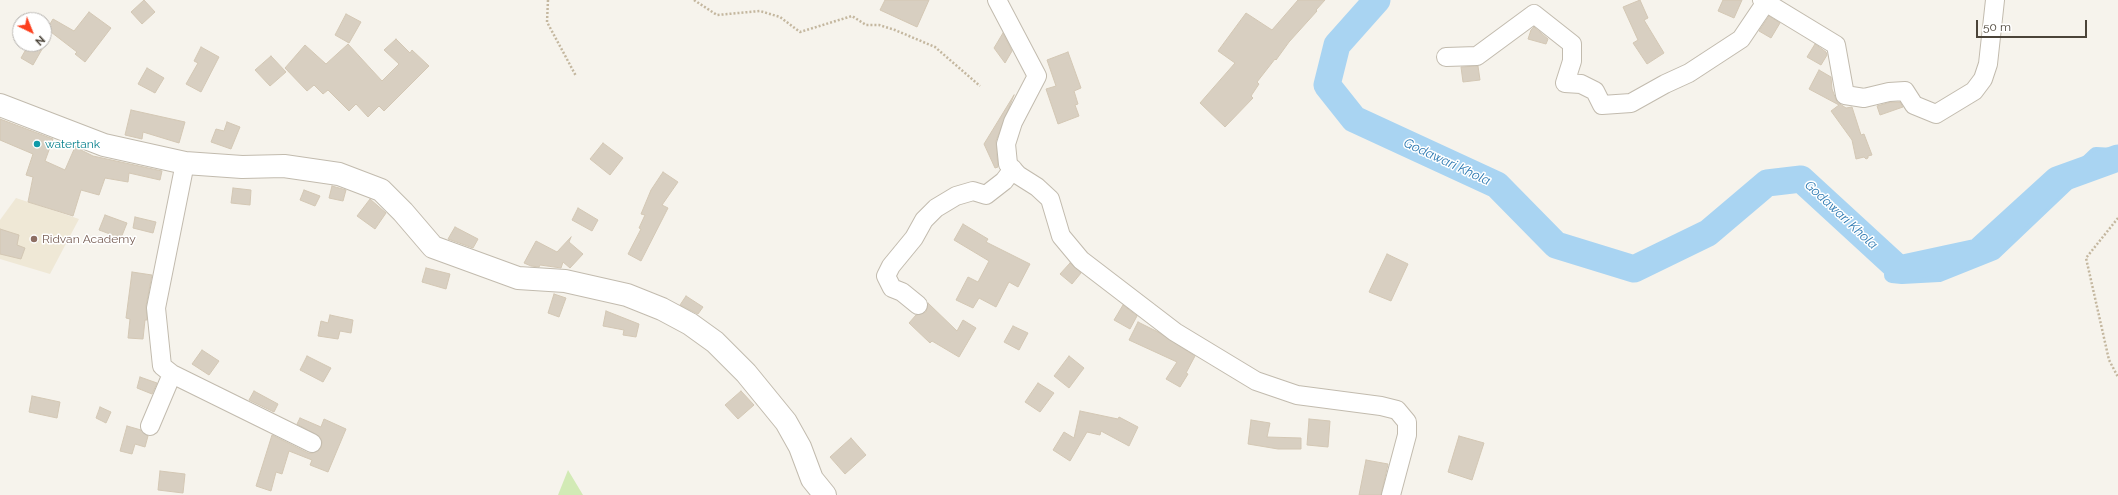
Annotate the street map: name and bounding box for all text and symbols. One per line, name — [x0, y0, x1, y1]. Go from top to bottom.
north arrow — [12, 12, 52, 52]
scale bar — [1978, 12, 2089, 38]
text: 50 m — [1983, 20, 2011, 34]
text: N — [32, 33, 47, 48]
water label: Godawari Khola — [1401, 135, 1493, 189]
place label: watertank — [45, 137, 100, 151]
marker: watertank — [32, 139, 42, 149]
water label: Godawari Khola — [1801, 177, 1881, 253]
place label: Ridvan Academy — [42, 232, 136, 246]
marker: Ridvan Academy — [29, 234, 39, 244]

